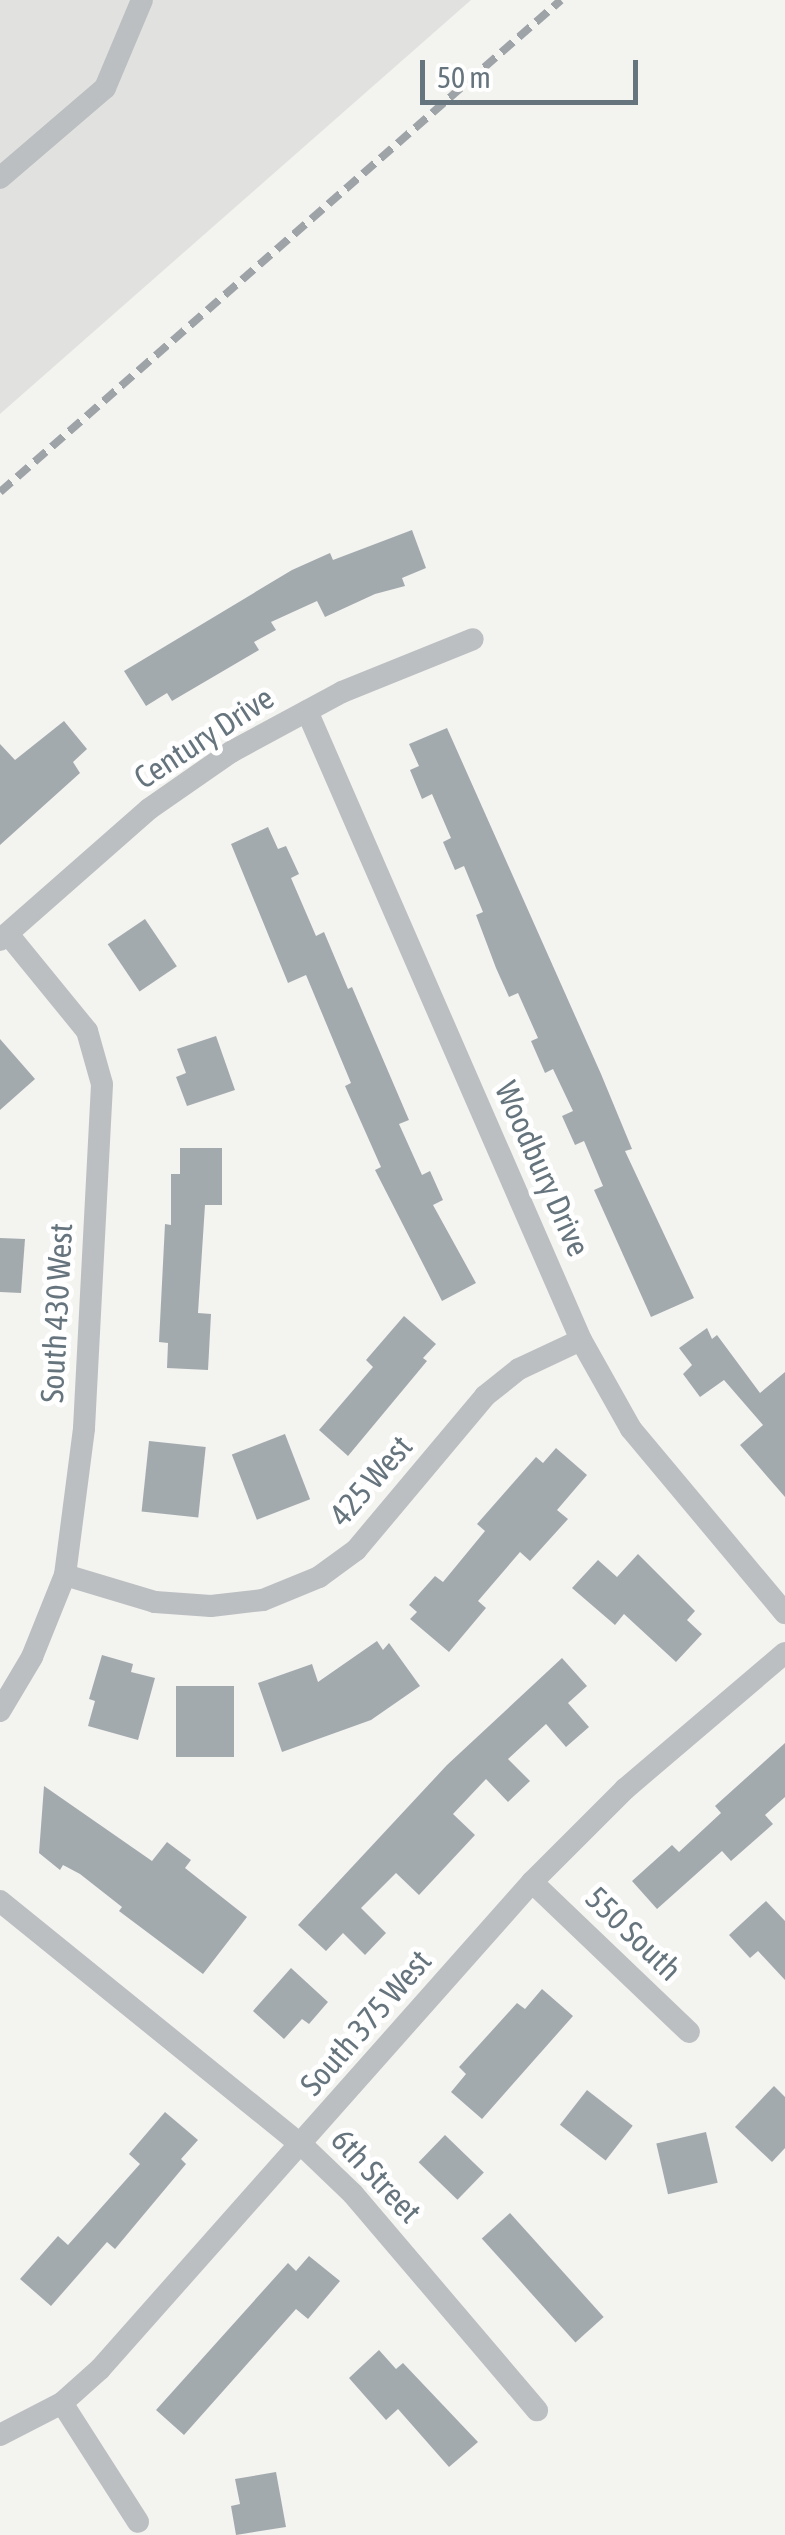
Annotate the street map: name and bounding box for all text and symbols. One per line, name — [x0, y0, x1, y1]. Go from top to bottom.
scale bar — [425, 40, 642, 102]
text: 50 m — [437, 60, 491, 94]
street label: Century Drive — [127, 679, 281, 797]
street label: Woodbury Drive — [486, 1076, 598, 1262]
street label: South 430 West — [33, 1222, 81, 1404]
street label: 425 West — [321, 1428, 421, 1534]
street label: 550 South — [577, 1879, 689, 1989]
street label: South 375 West — [293, 1943, 439, 2103]
street label: 6th Street — [323, 2121, 429, 2231]

